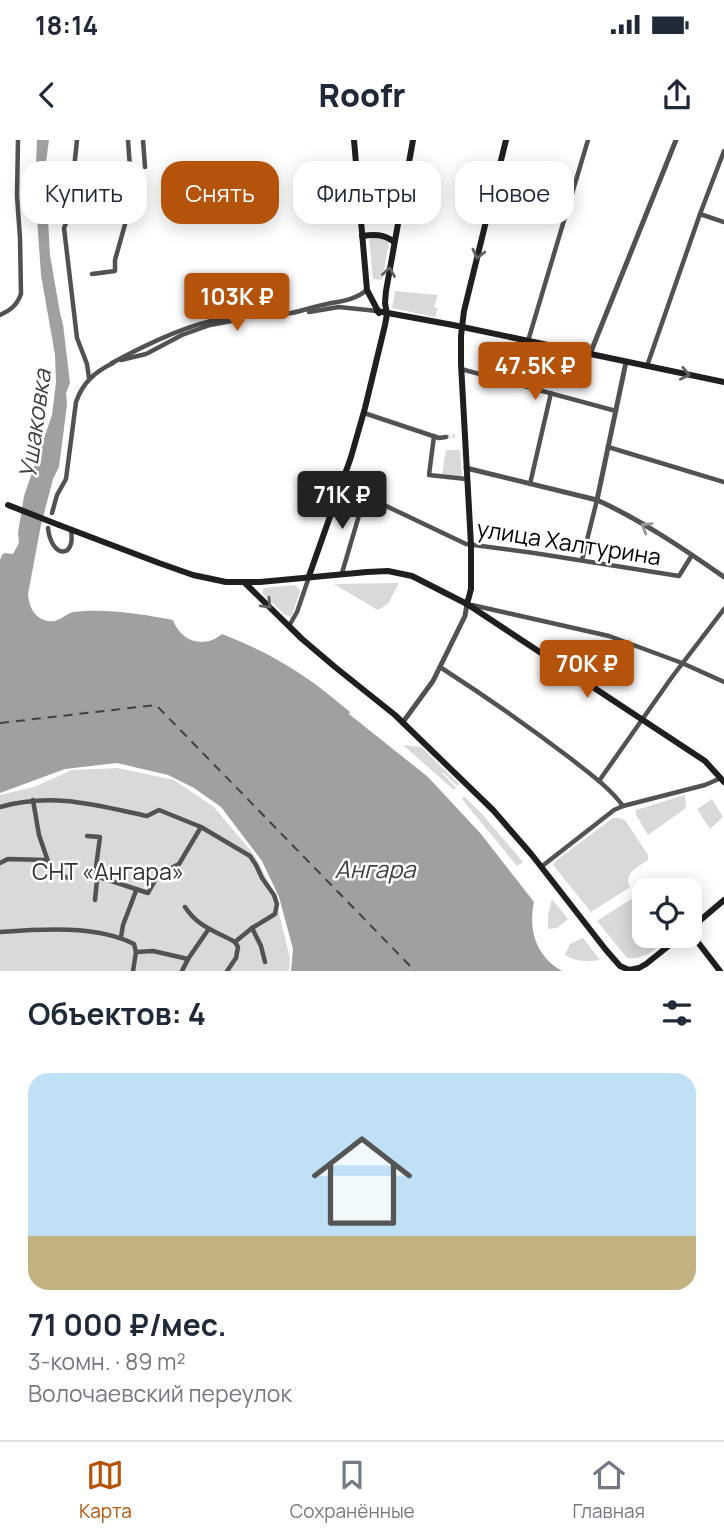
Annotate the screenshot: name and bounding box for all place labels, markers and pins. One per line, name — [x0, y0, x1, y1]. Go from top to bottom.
pin: 103K ₽ — [180, 274, 294, 333]
pin: 47.5K ₽ — [470, 342, 600, 402]
pin: 71K ₽ — [293, 472, 391, 531]
pin: 70K ₽ — [538, 640, 636, 700]

